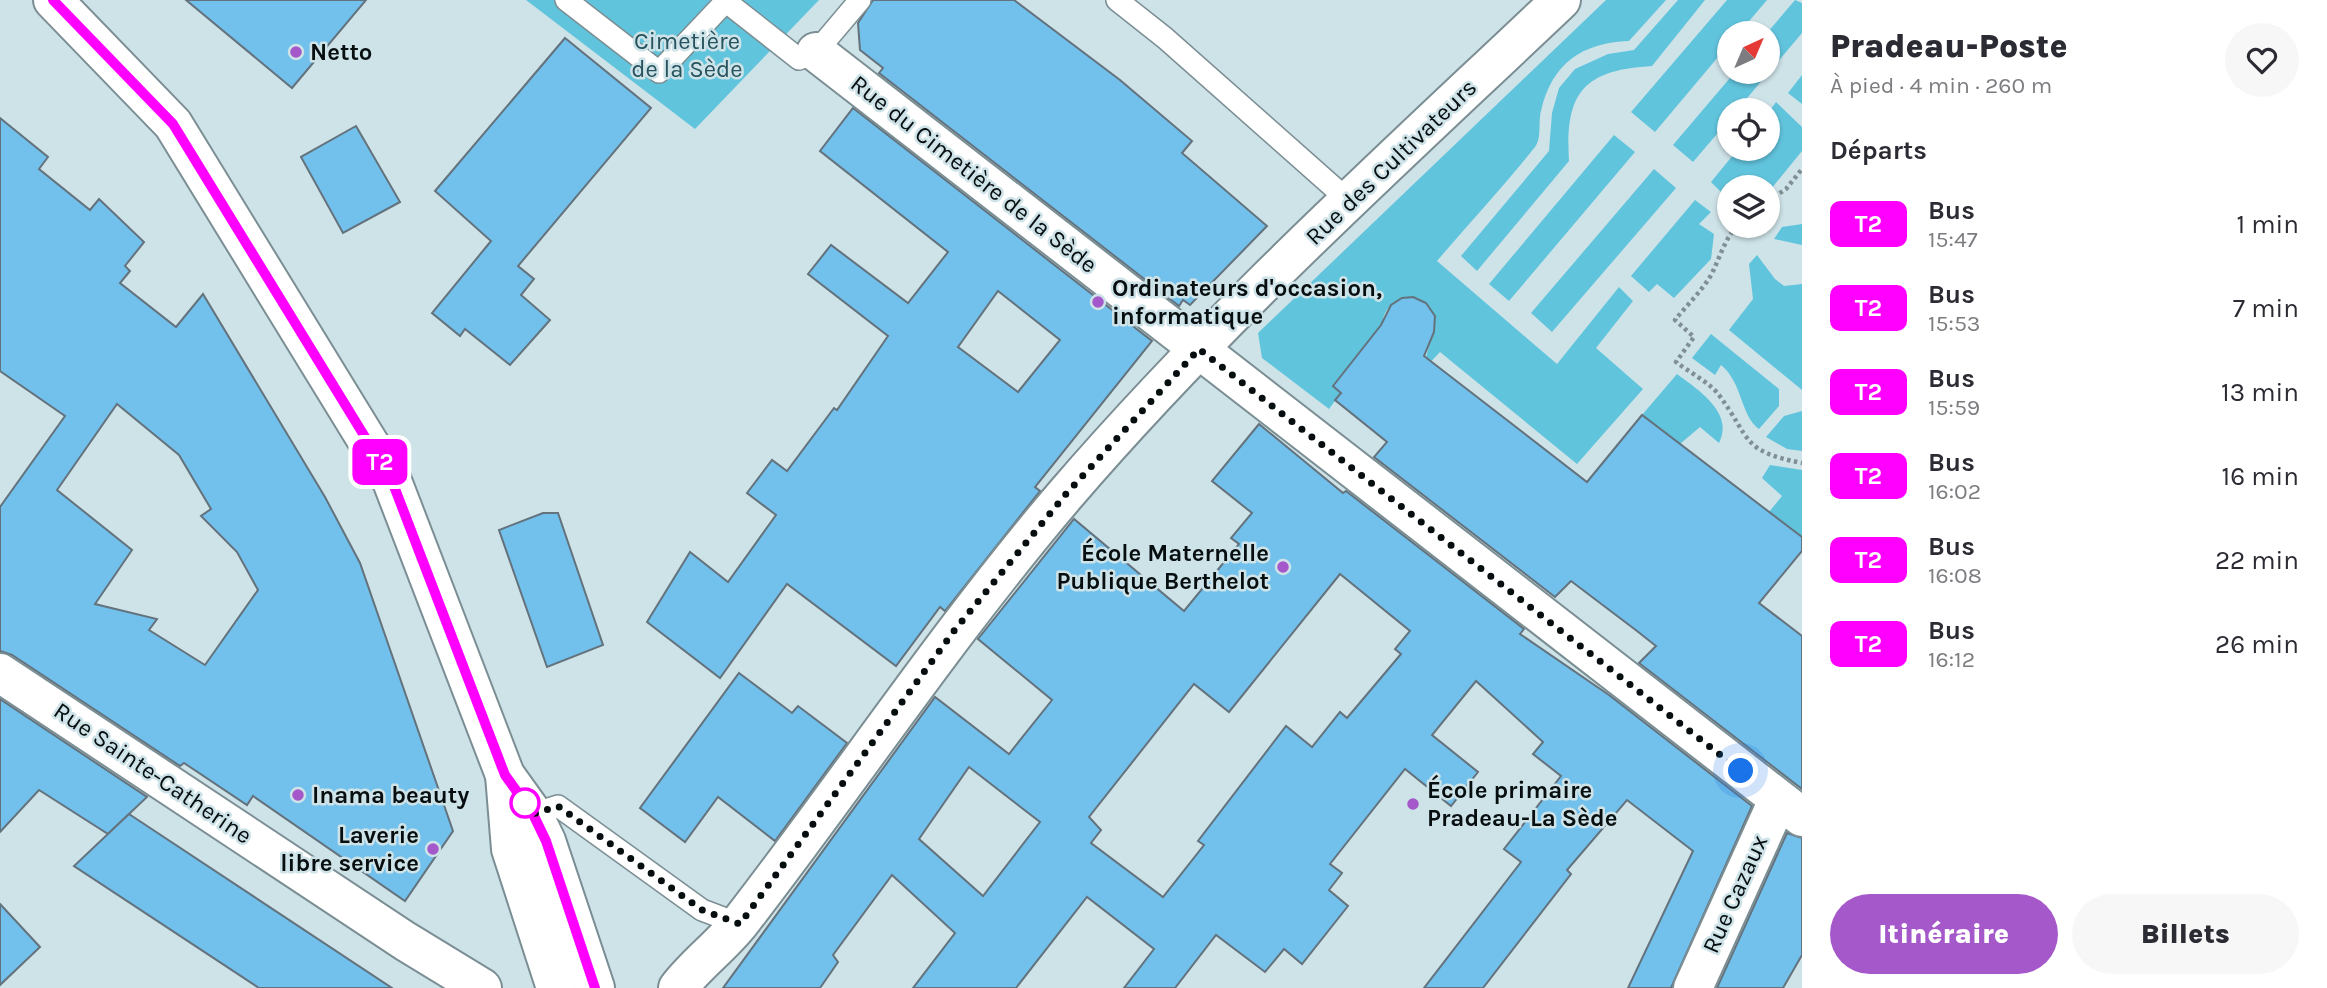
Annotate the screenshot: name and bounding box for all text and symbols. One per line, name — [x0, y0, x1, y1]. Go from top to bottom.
north arrow — [1717, 21, 1780, 84]
map controls — [1717, 21, 1780, 238]
button: heart — [2225, 23, 2299, 97]
park label: Cimetière de la Sède — [631, 27, 743, 83]
text: Pradeau-Poste — [1830, 27, 2068, 65]
place label: Netto — [310, 38, 372, 66]
marker: Netto — [288, 44, 304, 60]
street label: Rue du Cimetière de la Sède — [845, 69, 1103, 279]
text: À pied · 4 min · 260 m — [1830, 72, 2052, 99]
street label: Rue des Cultivateurs — [1300, 73, 1482, 251]
button: locate — [1717, 98, 1780, 161]
text: Départs — [1830, 135, 1927, 166]
button: layers — [1717, 175, 1780, 238]
text: Bus — [1928, 195, 1975, 226]
text: 1 min — [2236, 209, 2299, 240]
text: T2 — [1855, 210, 1882, 238]
text: 15:47 — [1928, 226, 1978, 253]
place label: Ordinateurs d'occasion, informatique — [1112, 274, 1382, 330]
text: Bus — [1928, 279, 1975, 310]
text: 7 min — [2233, 293, 2299, 324]
marker: Ordinateurs d'occasion, informatique — [1090, 294, 1106, 310]
text: T2 — [1855, 294, 1882, 322]
text: 15:53 — [1928, 310, 1980, 337]
text: Bus — [1928, 363, 1975, 394]
text: 13 min — [2221, 377, 2299, 408]
text: T2 — [1855, 378, 1882, 406]
text: 15:59 — [1928, 394, 1980, 421]
line badge: T2 — [348, 439, 412, 485]
text: Bus — [1928, 447, 1975, 478]
text: T2 — [366, 448, 394, 476]
text: 16 min — [2222, 461, 2299, 492]
text: T2 — [1855, 462, 1882, 490]
text: 16:02 — [1928, 478, 1981, 505]
text: Bus — [1928, 531, 1975, 562]
place label: École Maternelle Publique Berthelot — [1056, 537, 1269, 595]
text: 22 min — [2215, 545, 2299, 576]
text: T2 — [1855, 546, 1882, 574]
marker: École Maternelle Publique Berthelot — [1275, 559, 1291, 575]
text: 16:08 — [1928, 562, 1982, 589]
text: Bus — [1928, 615, 1975, 646]
text: 26 min — [2215, 629, 2299, 660]
text: T2 — [1855, 630, 1882, 658]
text: 16:12 — [1928, 646, 1975, 673]
street label: Rue Sainte-Catherine — [49, 696, 257, 850]
your location — [1723, 753, 1758, 788]
place label: École primaire Pradeau-La Sède — [1427, 774, 1617, 832]
place label: Inama beauty — [312, 781, 469, 809]
marker: Inama beauty — [290, 787, 306, 803]
unlabelled marker — [510, 788, 540, 818]
marker: École primaire Pradeau-La Sède — [1405, 796, 1421, 812]
place label: Laverie libre service — [280, 821, 419, 877]
street label: Rue Cazaux — [1696, 830, 1774, 958]
marker: Laverie libre service — [425, 841, 441, 857]
button: Itinéraire — [1830, 894, 2058, 974]
button: Billets — [2072, 894, 2299, 974]

